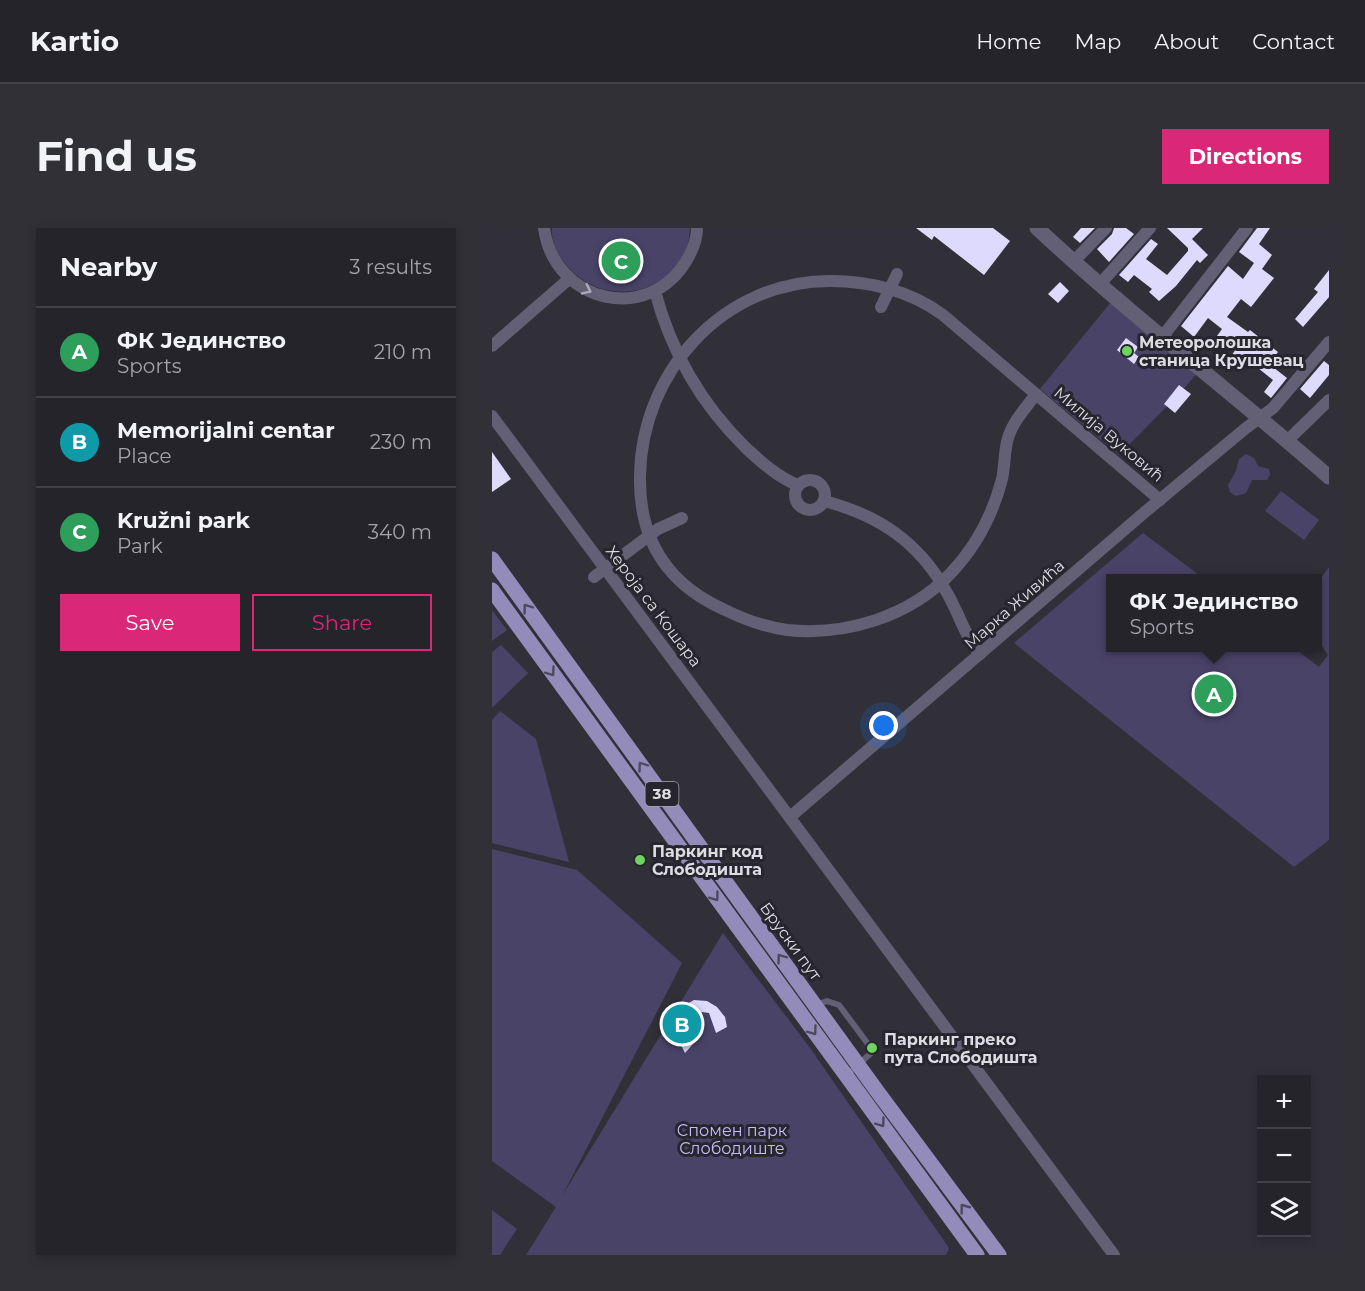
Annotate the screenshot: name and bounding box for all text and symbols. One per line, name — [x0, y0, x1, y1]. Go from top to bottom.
text: Kartio — [30, 24, 119, 58]
text: Home — [976, 29, 1041, 54]
text: Map — [1074, 29, 1121, 54]
text: About — [1154, 29, 1219, 54]
text: Contact — [1252, 29, 1335, 54]
button: Directions — [1162, 129, 1329, 184]
text: Find us — [36, 130, 197, 182]
pin: C — [602, 238, 640, 284]
text: Nearby — [60, 251, 157, 283]
text: 3 results — [349, 255, 432, 279]
one-way arrow — [581, 283, 591, 294]
text: ФК Јединство — [117, 327, 286, 354]
place label: Метеоролошка станица Крушевац — [1139, 333, 1304, 370]
text: A — [72, 340, 87, 364]
text: 210 m — [374, 340, 432, 364]
marker: Метеоролошка станица Крушевац — [1120, 344, 1134, 358]
text: Sports — [117, 354, 182, 378]
street label: Милија Вуковић — [1050, 383, 1167, 486]
text: Memorijalni centar — [117, 417, 335, 444]
text: B — [72, 430, 87, 454]
text: 230 m — [370, 430, 432, 454]
text: Place — [117, 444, 172, 468]
text: Kružni park — [117, 507, 250, 534]
text: C — [72, 520, 87, 544]
text: 340 m — [368, 520, 432, 544]
text: Park — [117, 534, 163, 558]
street label: Хероја са Кошара — [602, 542, 705, 671]
street label: Марка Живића — [960, 556, 1068, 653]
popup — [1106, 574, 1322, 652]
text: ФК Јединство — [1130, 588, 1298, 615]
button: Save — [60, 594, 240, 651]
button: Share — [252, 594, 432, 651]
one-way arrow — [523, 603, 534, 614]
text: Sports — [1130, 615, 1194, 639]
one-way arrow — [544, 665, 555, 676]
pin: A — [1194, 672, 1234, 716]
your location — [869, 711, 898, 740]
one-way arrow — [638, 761, 649, 772]
road number: 38 — [646, 782, 678, 806]
place label: Паркинг код Слободишта — [652, 842, 763, 879]
marker: Паркинг код Слободишта — [633, 853, 647, 867]
one-way arrow — [708, 891, 719, 902]
street label: Бруски пут — [756, 899, 826, 984]
one-way arrow — [777, 953, 788, 964]
pin: B — [662, 1002, 702, 1046]
one-way arrow — [806, 1025, 817, 1036]
place label: Паркинг преко пута Слободишта — [884, 1030, 1037, 1067]
marker: Паркинг преко пута Слободишта — [865, 1041, 879, 1055]
map controls — [1257, 1075, 1311, 1237]
button: + — [1257, 1075, 1311, 1129]
one-way arrow — [874, 1117, 885, 1128]
park label: Спомен парк Слободиште — [677, 1121, 788, 1158]
button: − — [1257, 1129, 1311, 1183]
button: layers — [1257, 1183, 1311, 1237]
one-way arrow — [960, 1204, 971, 1215]

